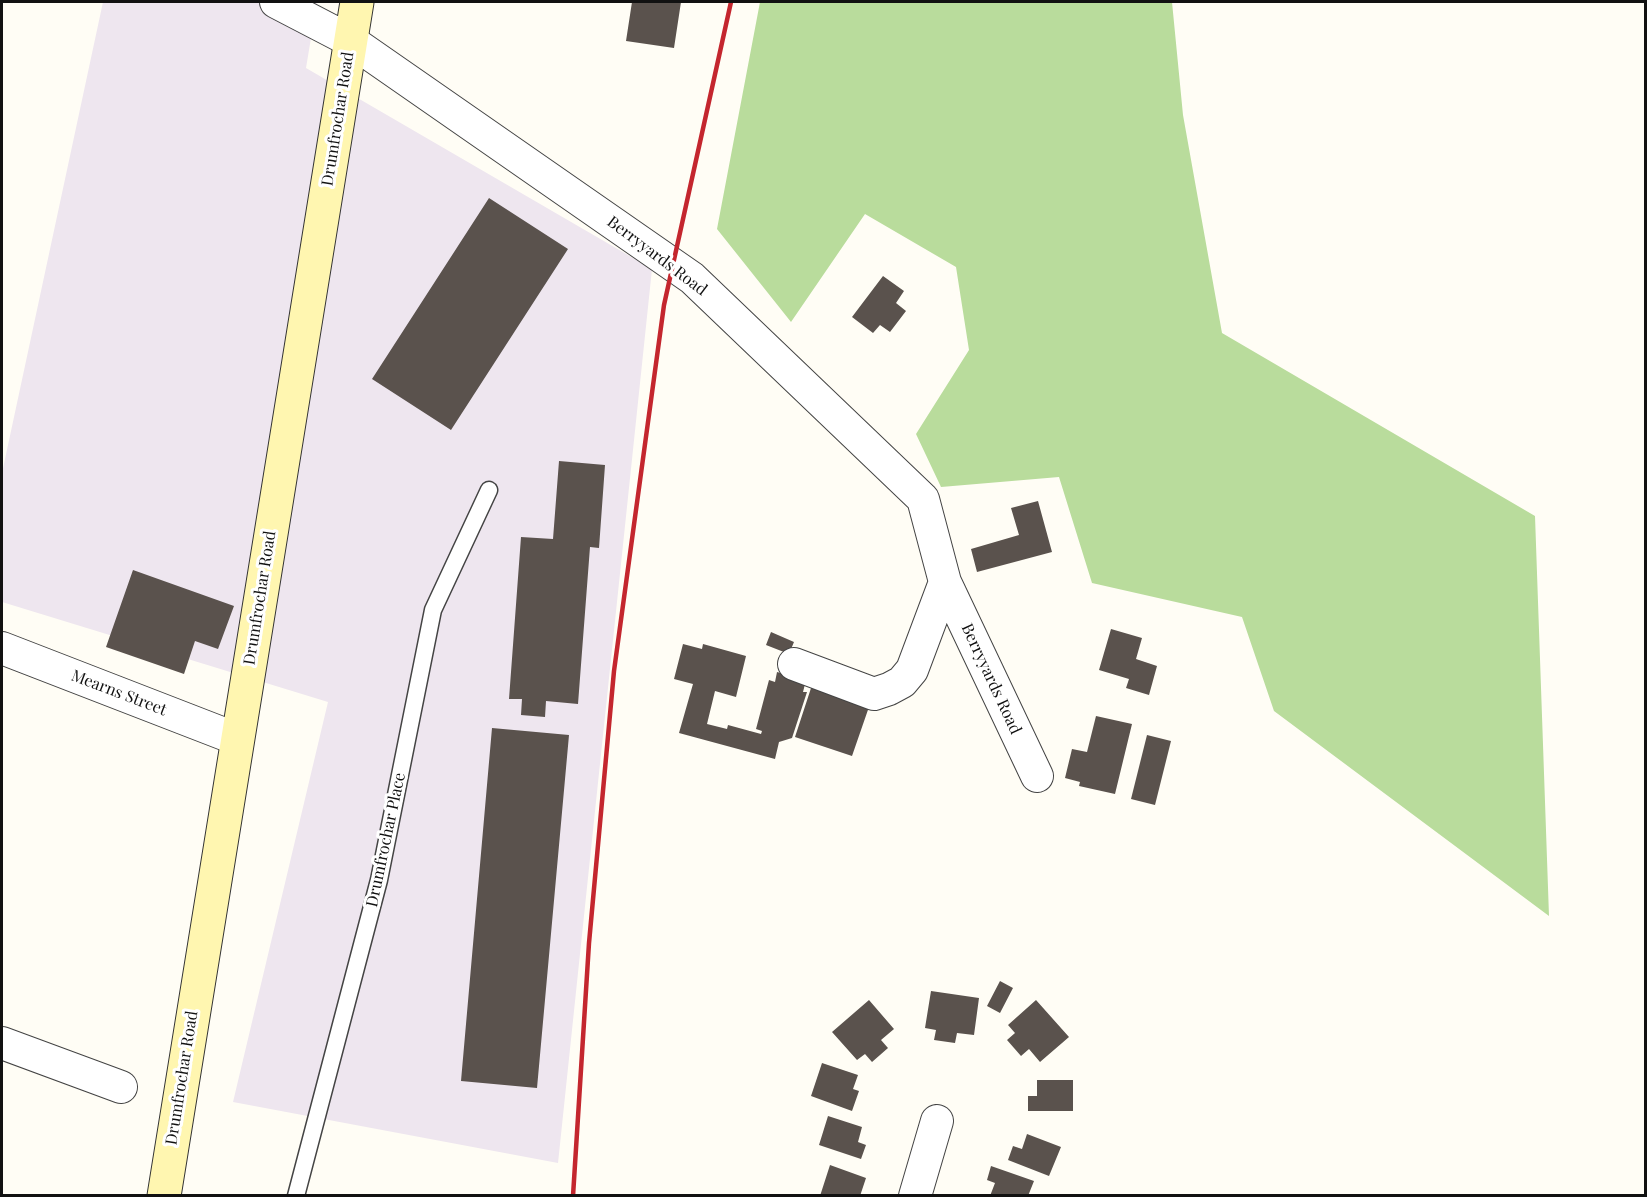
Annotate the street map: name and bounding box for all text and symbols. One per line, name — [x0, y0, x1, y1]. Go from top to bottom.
street label: Drumfrochar Road — [318, 50, 358, 188]
street label: Berryyards Road — [603, 212, 711, 300]
street label: Drumfrochar Road — [240, 529, 280, 667]
street label: Berryyards Road — [957, 621, 1025, 737]
street label: Mearns Street — [69, 666, 169, 720]
street label: Drumfrochar Place — [362, 771, 410, 909]
street label: Drumfrochar Road — [162, 1009, 202, 1147]

